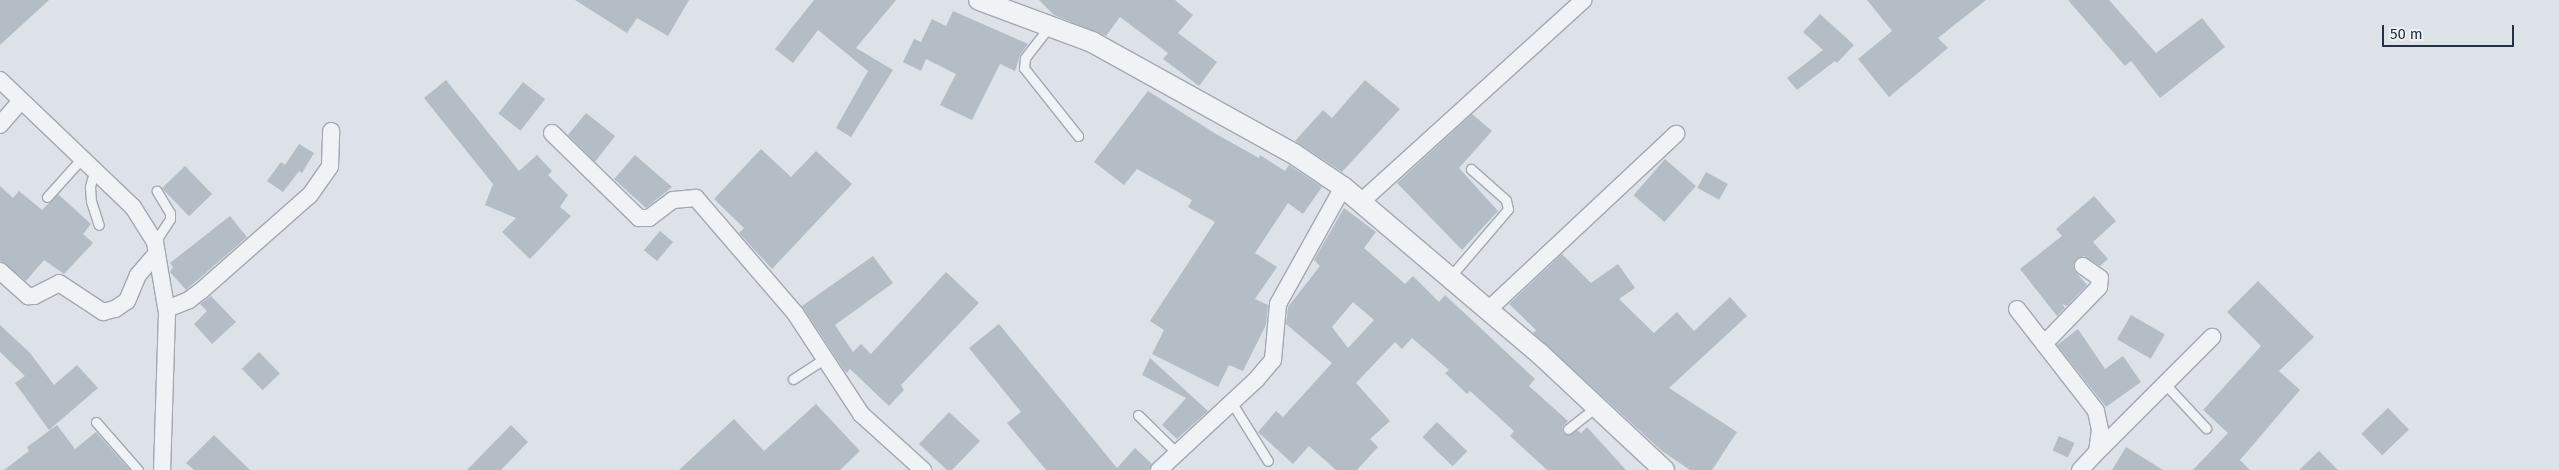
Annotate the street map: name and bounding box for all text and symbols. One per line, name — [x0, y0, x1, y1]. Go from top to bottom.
scale bar — [2384, 15, 2516, 47]
text: 50 m — [2390, 25, 2423, 43]

